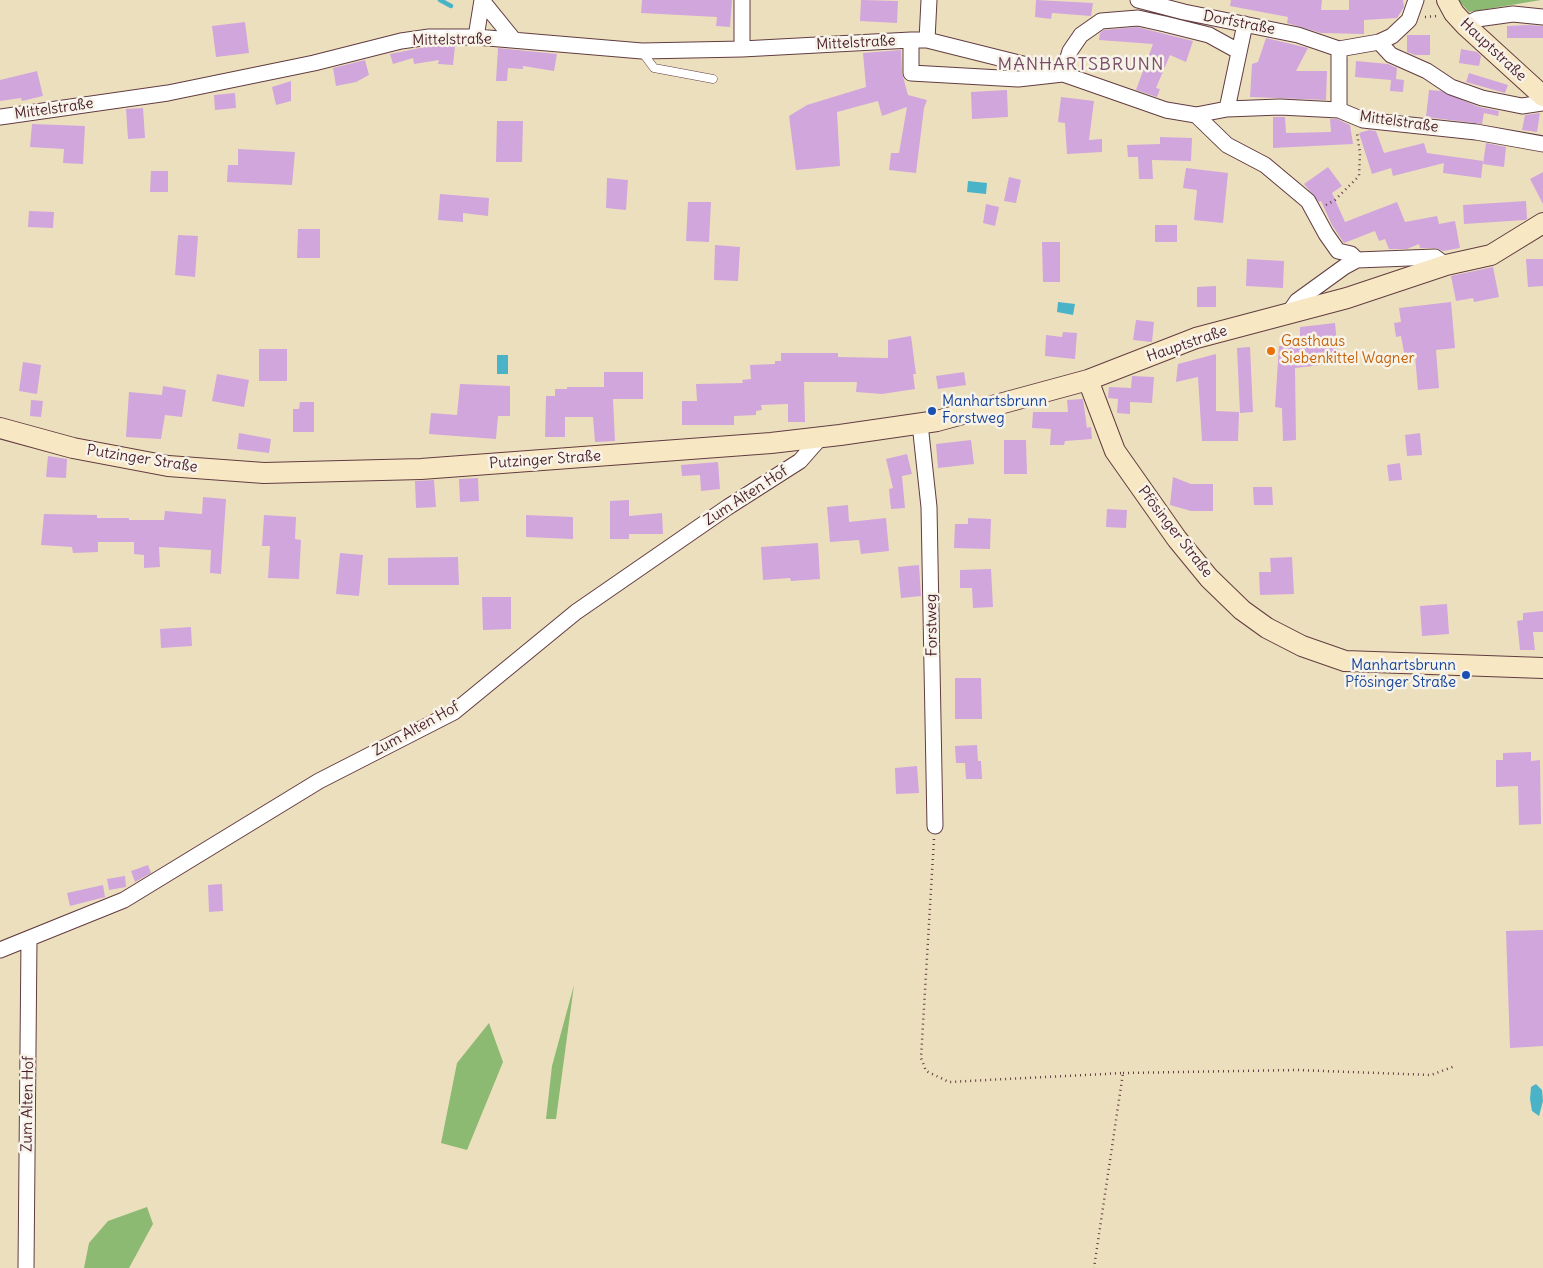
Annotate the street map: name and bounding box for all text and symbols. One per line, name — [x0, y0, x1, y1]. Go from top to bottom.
street label: Dorfstraße — [1202, 7, 1276, 39]
street label: Hauptstraße — [1456, 15, 1530, 85]
street label: Mittelstraße — [412, 30, 492, 50]
street label: Mittelstraße — [816, 32, 896, 54]
district label: MANHARTSBRUNN — [996, 54, 1166, 76]
street label: Mittelstraße — [13, 95, 95, 123]
street label: Mittelstraße — [1358, 108, 1440, 136]
street label: Hauptstraße — [1144, 322, 1230, 366]
place label: Gasthaus Siebenkittel Wagner — [1281, 333, 1415, 368]
marker: Gasthaus Siebenkittel Wagner — [1265, 345, 1277, 357]
place label: Manhartsbrunn Forstweg — [942, 393, 1047, 428]
marker: Manhartsbrunn Forstweg — [926, 405, 938, 417]
street label: Putzinger Straße — [85, 441, 199, 477]
street label: Putzinger Straße — [488, 447, 602, 473]
street label: Zum Alten Hof — [701, 462, 791, 530]
street label: Pfösinger Straße — [1134, 483, 1216, 581]
street label: Forstweg — [922, 594, 942, 656]
place label: Manhartsbrunn Pfösinger Straße — [1345, 657, 1456, 692]
marker: Manhartsbrunn Pfösinger Straße — [1460, 669, 1472, 681]
street label: Zum Alten Hof — [370, 698, 462, 760]
street label: Zum Alten Hof — [18, 1056, 38, 1152]

